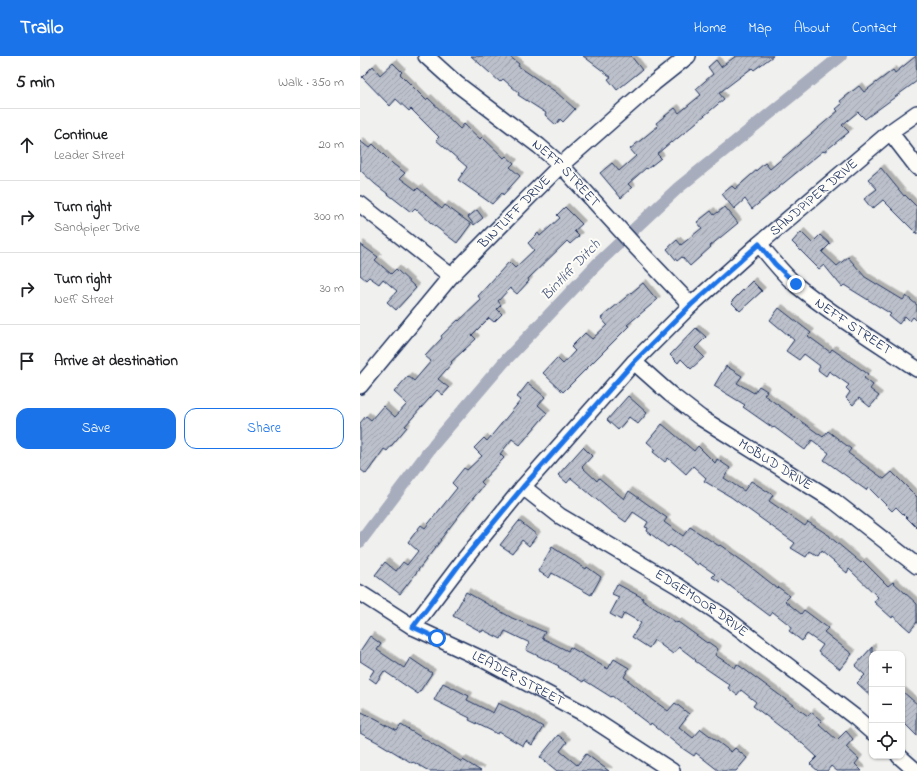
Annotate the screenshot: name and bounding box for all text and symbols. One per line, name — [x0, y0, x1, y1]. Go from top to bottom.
text: Trailo — [20, 15, 64, 42]
text: Home — [694, 18, 726, 39]
text: Map — [748, 18, 772, 39]
text: About — [794, 18, 830, 39]
text: Contact — [852, 18, 897, 39]
text: 5 min — [16, 70, 55, 95]
text: Walk · 350 m — [278, 73, 344, 92]
text: Continue — [54, 124, 108, 146]
icon: ahead — [16, 134, 38, 156]
street label: NEFF STREET — [528, 134, 605, 212]
text: 20 m — [319, 135, 344, 154]
text: Leader Street — [54, 146, 125, 165]
street label: SANDPIPER DRIVE — [765, 153, 862, 241]
street label: BINTLIFF DRIVE — [473, 170, 556, 254]
text: Turn right — [54, 196, 112, 218]
icon: right — [16, 206, 38, 228]
text: 300 m — [314, 207, 344, 226]
text: Sandpiper Drive — [54, 218, 140, 237]
water label: Bintliff Ditch — [536, 234, 606, 306]
text: Turn right — [54, 268, 112, 290]
route end — [787, 275, 805, 293]
icon: right — [16, 278, 38, 300]
text: 30 m — [320, 279, 344, 298]
text: Neff Street — [54, 290, 114, 309]
street label: NEFF STREET — [810, 293, 896, 360]
icon: arrive — [16, 350, 38, 372]
text: Arrive at destination — [54, 350, 178, 372]
button: Save — [16, 408, 176, 449]
button: Share — [184, 408, 344, 449]
street label: MOBUD DRIVE — [734, 433, 817, 496]
street label: EDGEMOOR DRIVE — [651, 564, 753, 642]
route start — [428, 629, 446, 647]
street label: LEADER STREET — [468, 645, 568, 712]
map controls — [869, 651, 905, 759]
button: + — [869, 651, 905, 687]
button: − — [869, 687, 905, 723]
button: locate — [869, 723, 905, 759]

